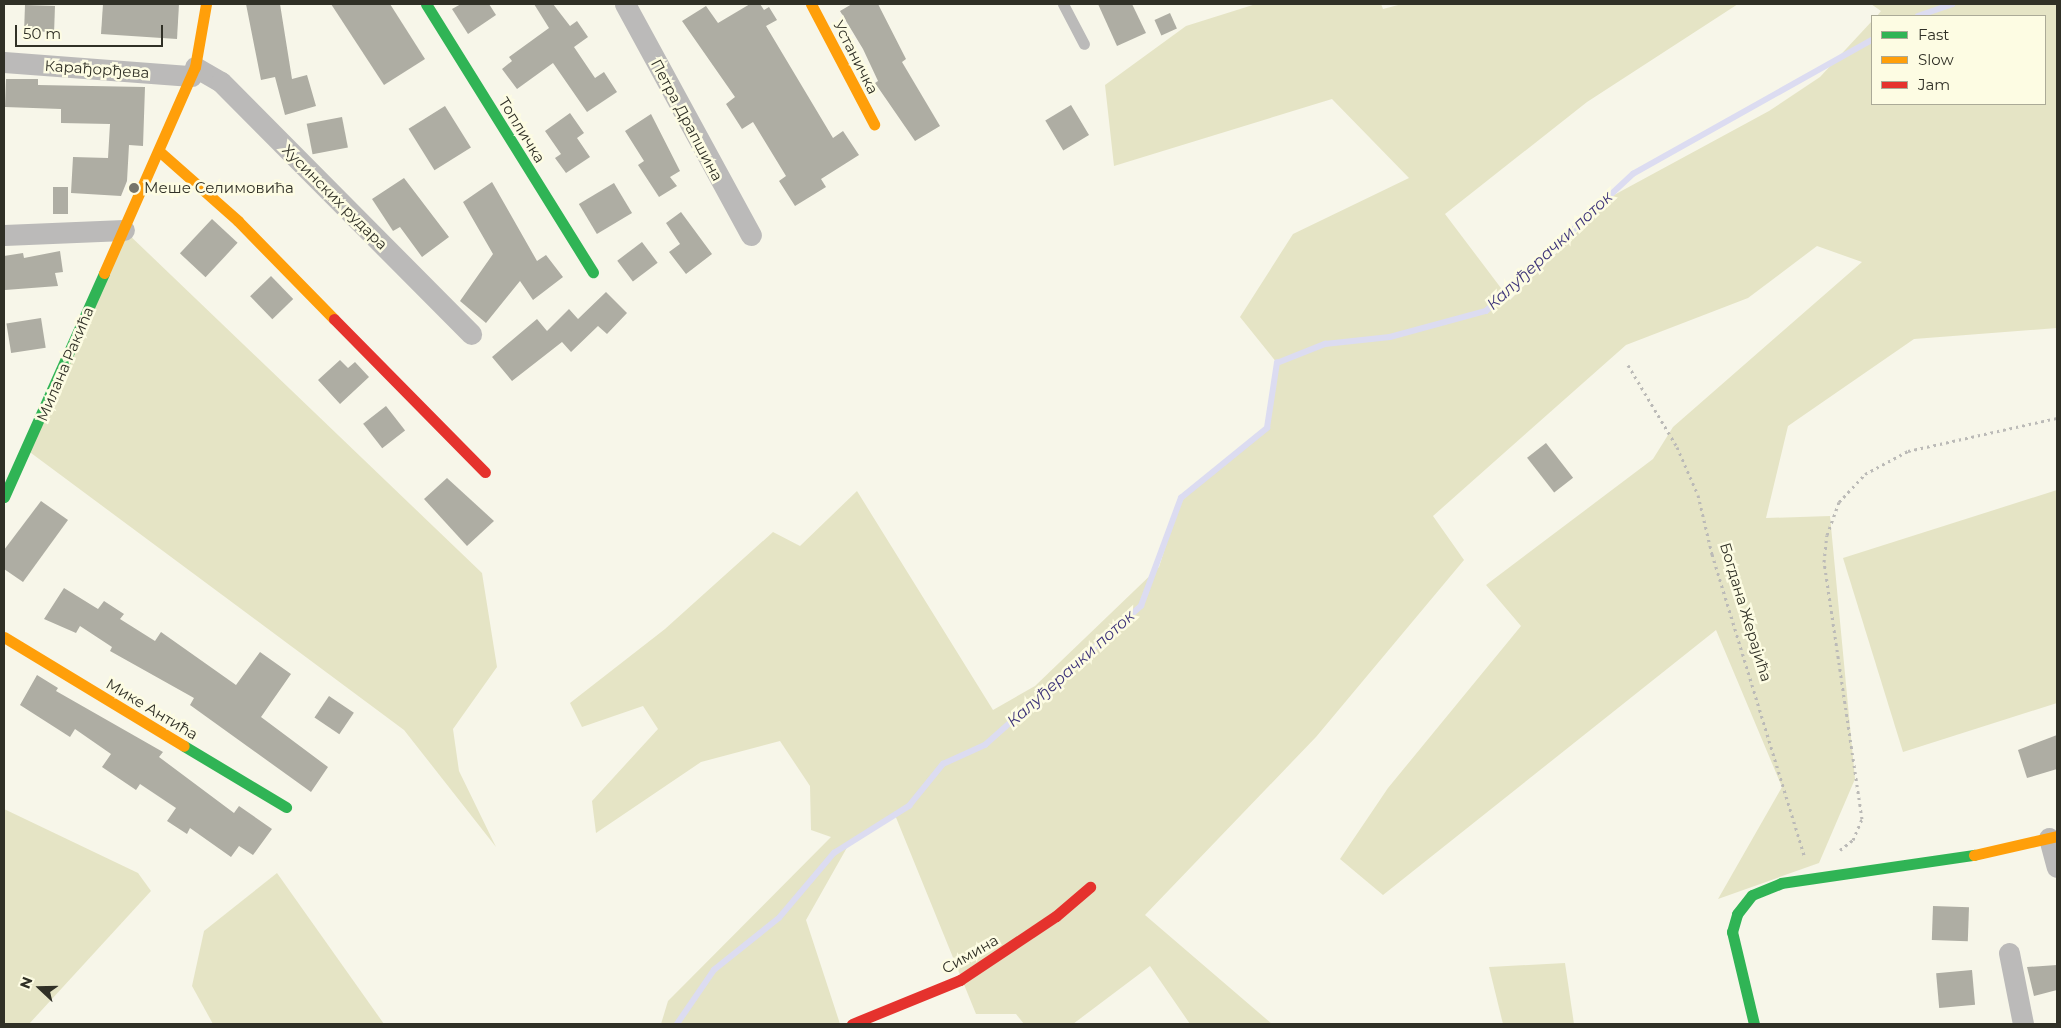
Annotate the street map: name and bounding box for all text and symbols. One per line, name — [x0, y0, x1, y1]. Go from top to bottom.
scale bar — [18, 15, 165, 47]
legend — [1871, 15, 2046, 105]
street label: Устаничка — [830, 17, 882, 97]
text: 50 m — [23, 24, 61, 43]
text: Fast — [1918, 25, 1949, 44]
text: Slow — [1918, 50, 1954, 69]
street label: Карађорђева — [44, 56, 150, 82]
street label: Петра Драпшина — [647, 56, 727, 184]
text: Jam — [1918, 75, 1950, 94]
street label: Топличка — [495, 94, 549, 166]
street label: Хусинских рудара — [279, 141, 391, 253]
place label: Меше Селимовића — [144, 179, 294, 197]
marker: Меше Селимовића — [128, 182, 140, 194]
water label: Калуђерачки поток — [1483, 188, 1617, 314]
street label: Милана Ракића — [33, 304, 97, 424]
street label: Богдана Жерајића — [1716, 540, 1776, 684]
water label: Калуђерачки поток — [1003, 607, 1139, 731]
street label: Мике Антића — [103, 675, 201, 743]
street label: Симина — [939, 931, 1001, 977]
north arrow — [15, 963, 65, 1013]
text: N — [16, 974, 36, 991]

